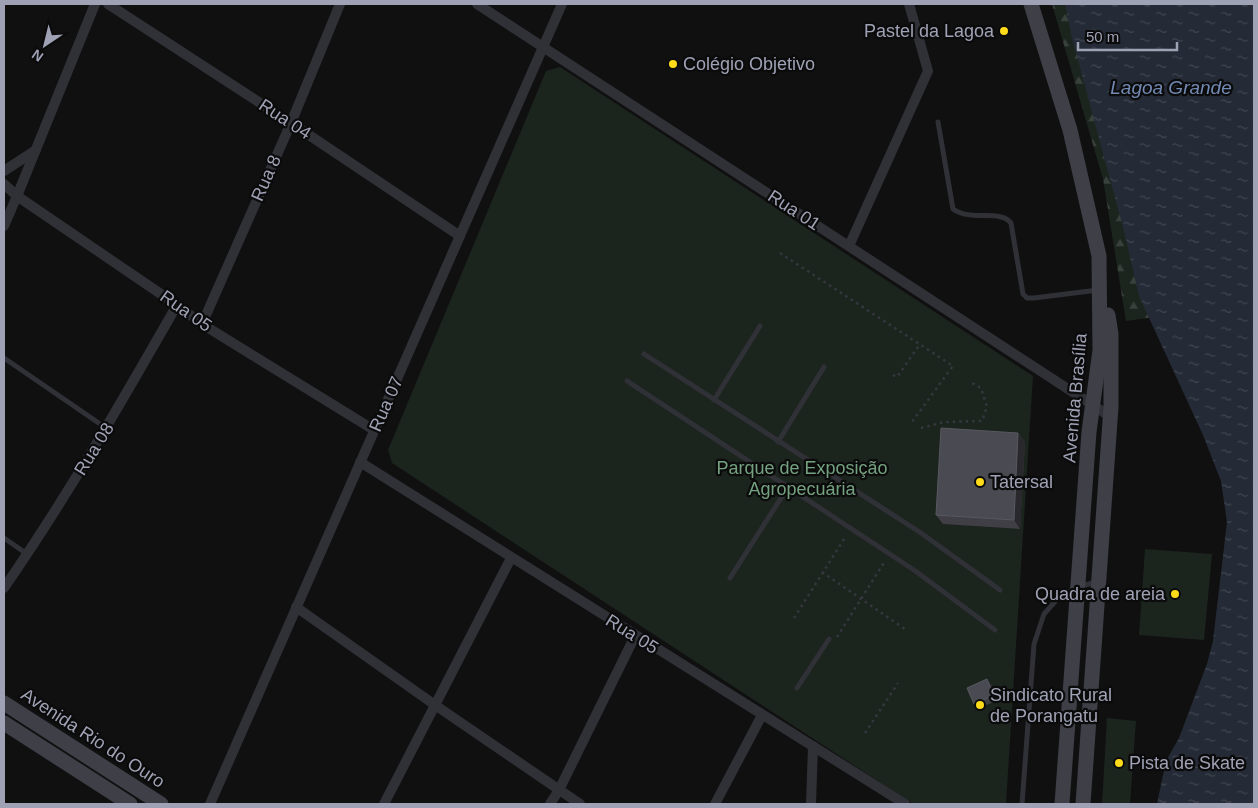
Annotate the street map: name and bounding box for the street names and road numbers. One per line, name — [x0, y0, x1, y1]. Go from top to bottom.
street label: Rua 04 — [255, 95, 315, 143]
street label: Rua 8 — [247, 152, 285, 204]
street label: Rua 01 — [764, 186, 824, 234]
street label: Rua 05 — [156, 286, 216, 336]
street label: Avenida Brasília — [1059, 332, 1091, 463]
street label: Rua 07 — [365, 373, 407, 435]
street label: Rua 08 — [70, 419, 118, 479]
street label: Rua 05 — [602, 610, 662, 658]
street label: Avenida Rio do Ouro — [18, 684, 168, 792]

